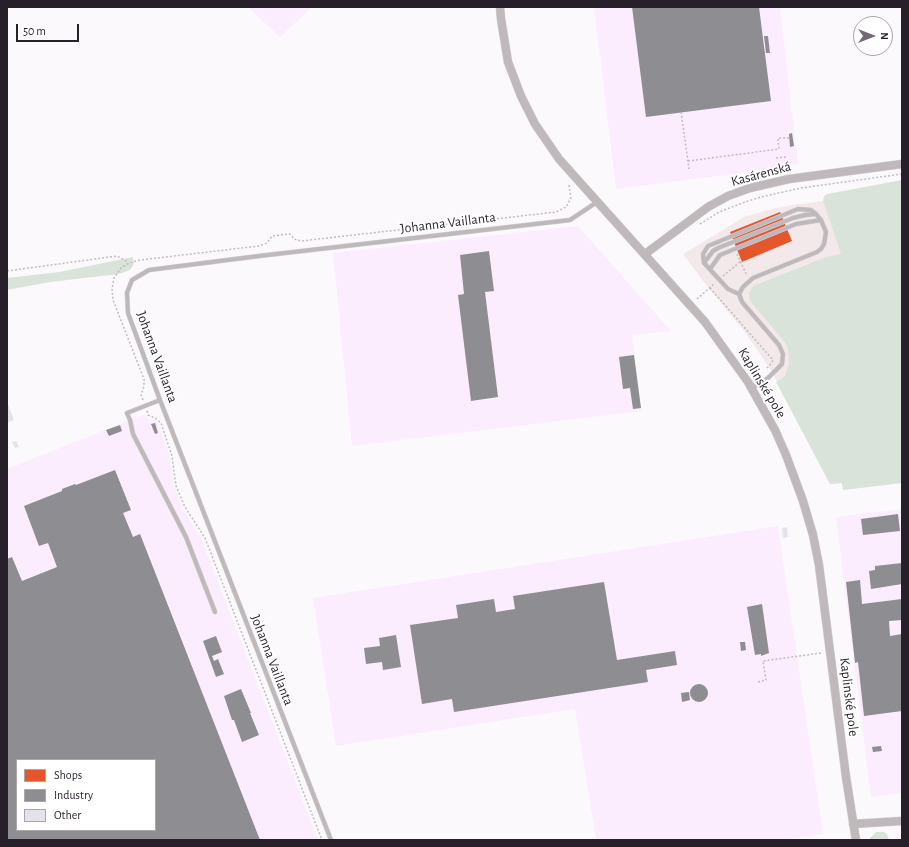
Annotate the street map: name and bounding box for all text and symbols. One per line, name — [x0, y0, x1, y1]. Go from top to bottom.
scale bar — [18, 16, 81, 42]
north arrow — [853, 16, 893, 56]
text: 50 m — [23, 25, 46, 37]
text: N — [879, 32, 890, 40]
street label: Kasárenská — [729, 158, 793, 190]
street label: Johanna Vaillanta — [399, 209, 497, 237]
street label: Johanna Vaillanta — [133, 309, 181, 405]
street label: Kaplinské pole — [734, 345, 790, 421]
street label: Johanna Vaillanta — [247, 612, 297, 708]
street label: Kaplinské pole — [836, 657, 862, 737]
legend — [16, 759, 156, 831]
text: Shops — [54, 769, 82, 781]
text: Industry — [54, 789, 93, 801]
text: Other — [54, 809, 81, 821]

